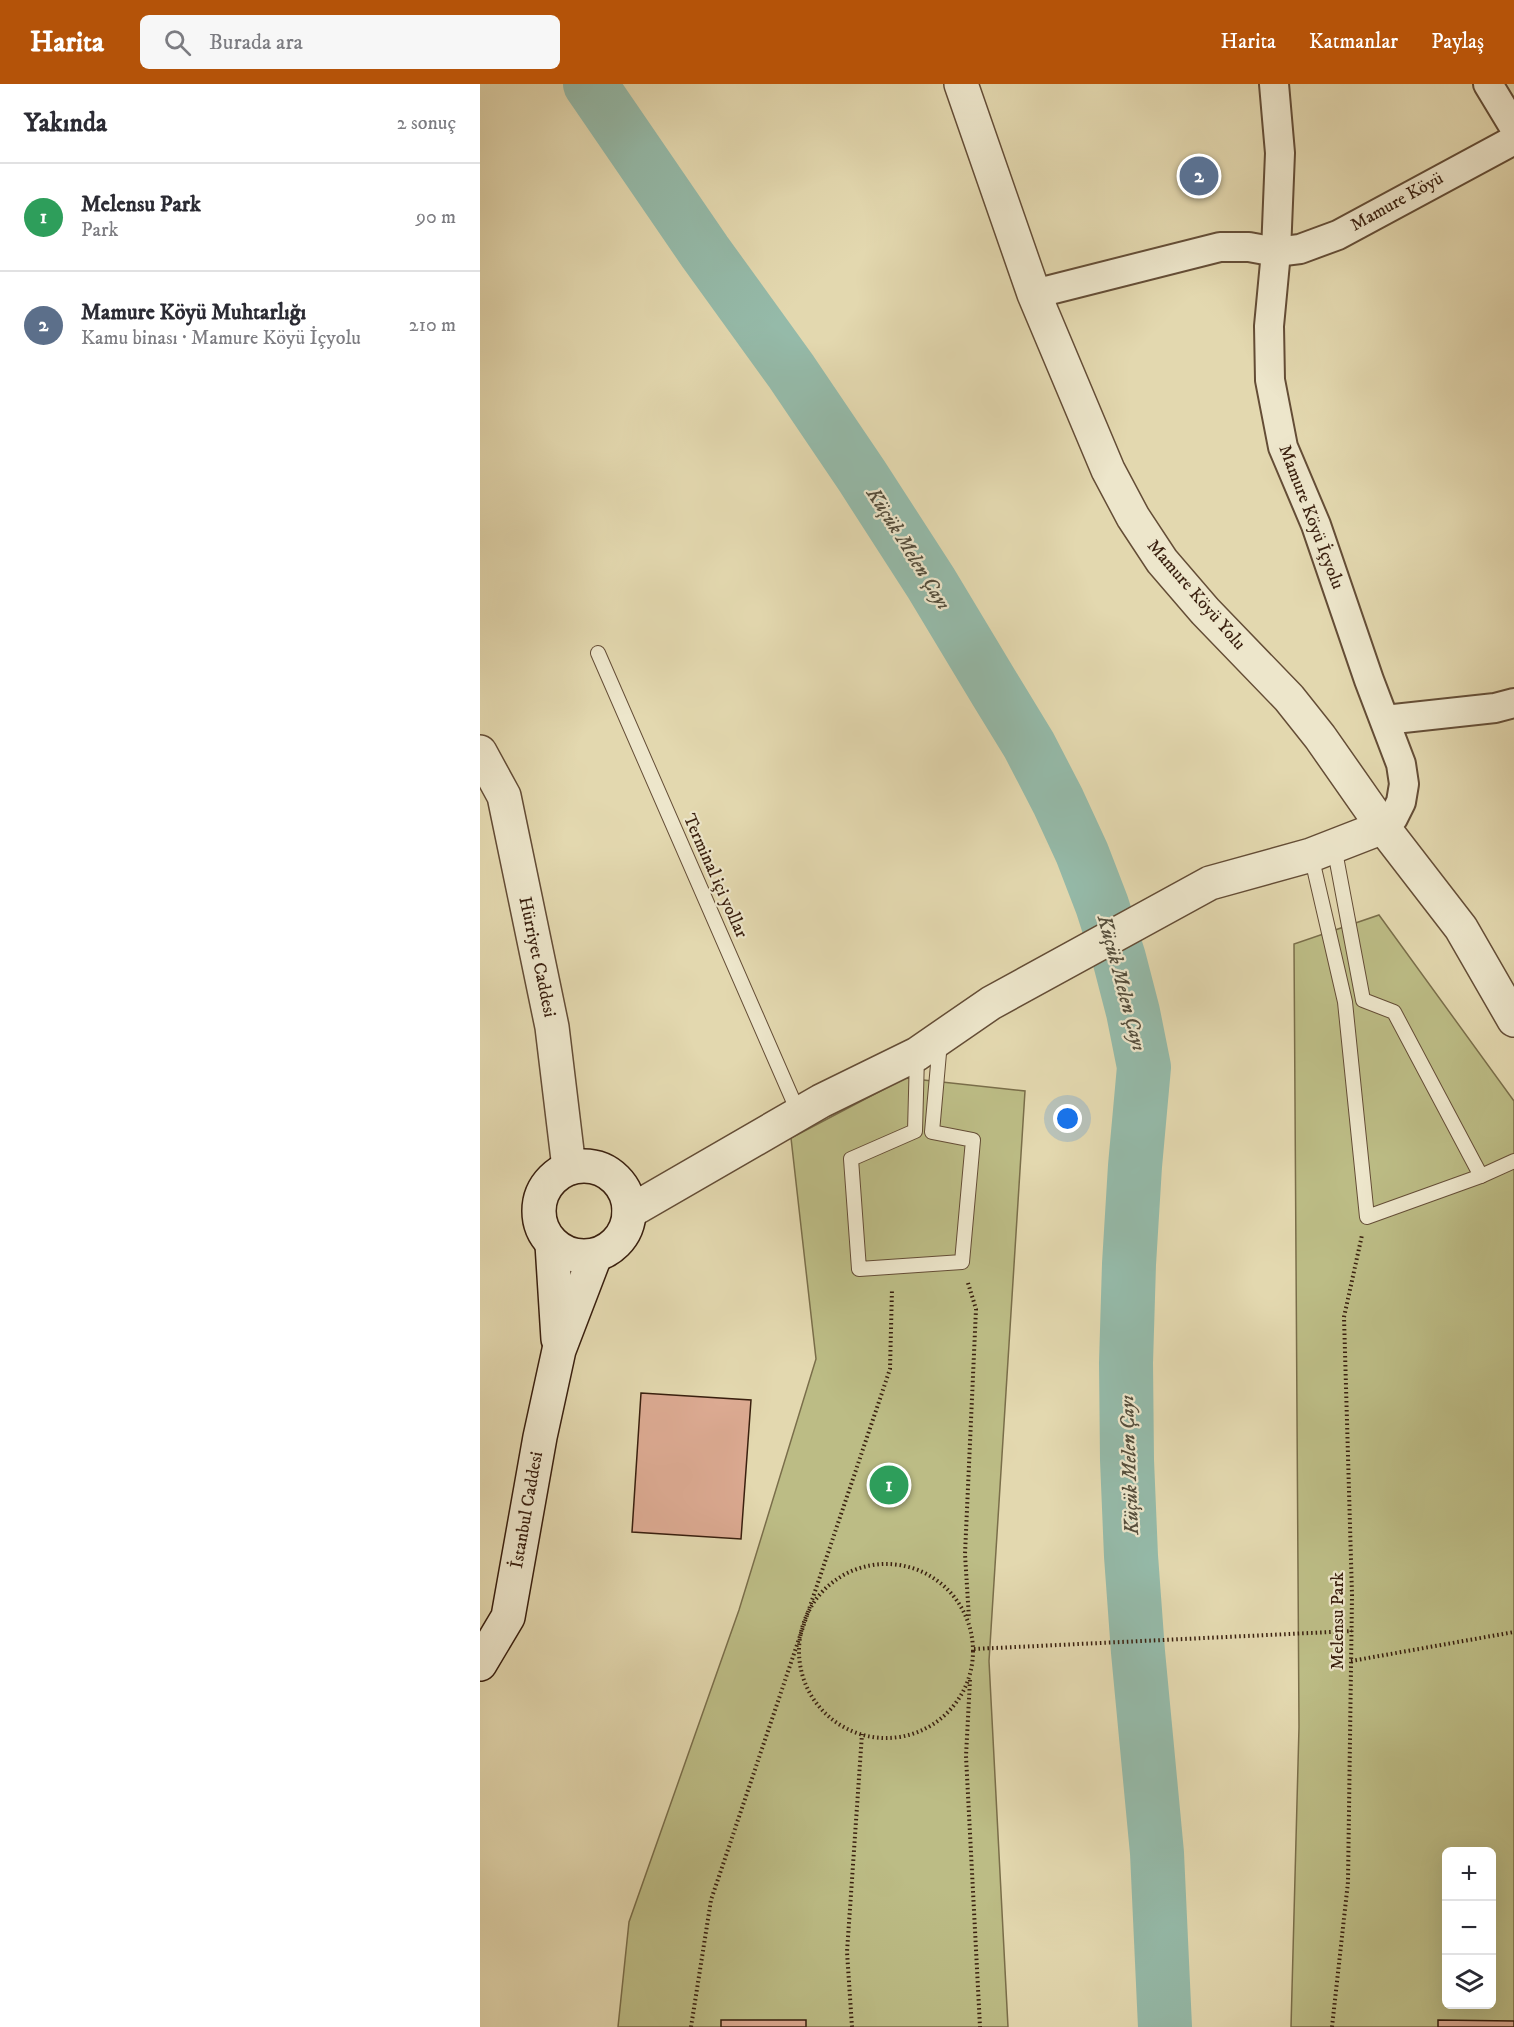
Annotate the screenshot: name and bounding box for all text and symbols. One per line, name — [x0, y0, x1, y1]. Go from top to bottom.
search box — [140, 15, 560, 69]
text: Harita — [30, 25, 104, 60]
icon: search — [161, 26, 194, 59]
text: Burada ara — [209, 29, 303, 56]
text: Harita — [1221, 29, 1276, 55]
text: Katmanlar — [1309, 29, 1398, 55]
text: Paylaş — [1431, 29, 1484, 55]
text: Yakında — [24, 107, 107, 140]
text: 2 sonuç — [397, 111, 456, 136]
pin: 2 — [1180, 154, 1218, 199]
street label: Mamure Köyü — [1347, 167, 1448, 237]
text: Melensu Park — [81, 191, 201, 218]
text: 1 — [40, 205, 47, 230]
text: 90 m — [416, 205, 456, 230]
text: Park — [81, 218, 118, 243]
text: Mamure Köyü Muhtarlığı — [81, 299, 306, 326]
text: 2 — [39, 313, 48, 338]
text: 210 m — [409, 313, 456, 338]
text: Kamu binası · Mamure Köyü İçyolu — [81, 326, 361, 351]
street label: Mamure Köyü İçyolu — [1273, 441, 1350, 593]
water label: Küçük Melen Çayı — [860, 482, 956, 615]
street label: Mamure Köyü Yolu — [1142, 535, 1250, 655]
street label: Terminal içi yollar — [678, 810, 752, 942]
street label: Hürriyet Caddesi — [513, 895, 561, 1019]
water label: Küçük Melen Çayı — [1091, 911, 1151, 1054]
your location — [1053, 1104, 1082, 1133]
water label: Küçük Melen Çayı — [1115, 1395, 1145, 1536]
street label: İstanbul Caddesi — [505, 1450, 548, 1570]
pin: 1 — [870, 1462, 908, 1508]
street label: Melensu Park — [1327, 1572, 1349, 1670]
map controls — [1442, 1847, 1496, 2009]
button: + — [1442, 1847, 1496, 1901]
button: − — [1442, 1901, 1496, 1955]
button: layers — [1442, 1955, 1496, 2009]

